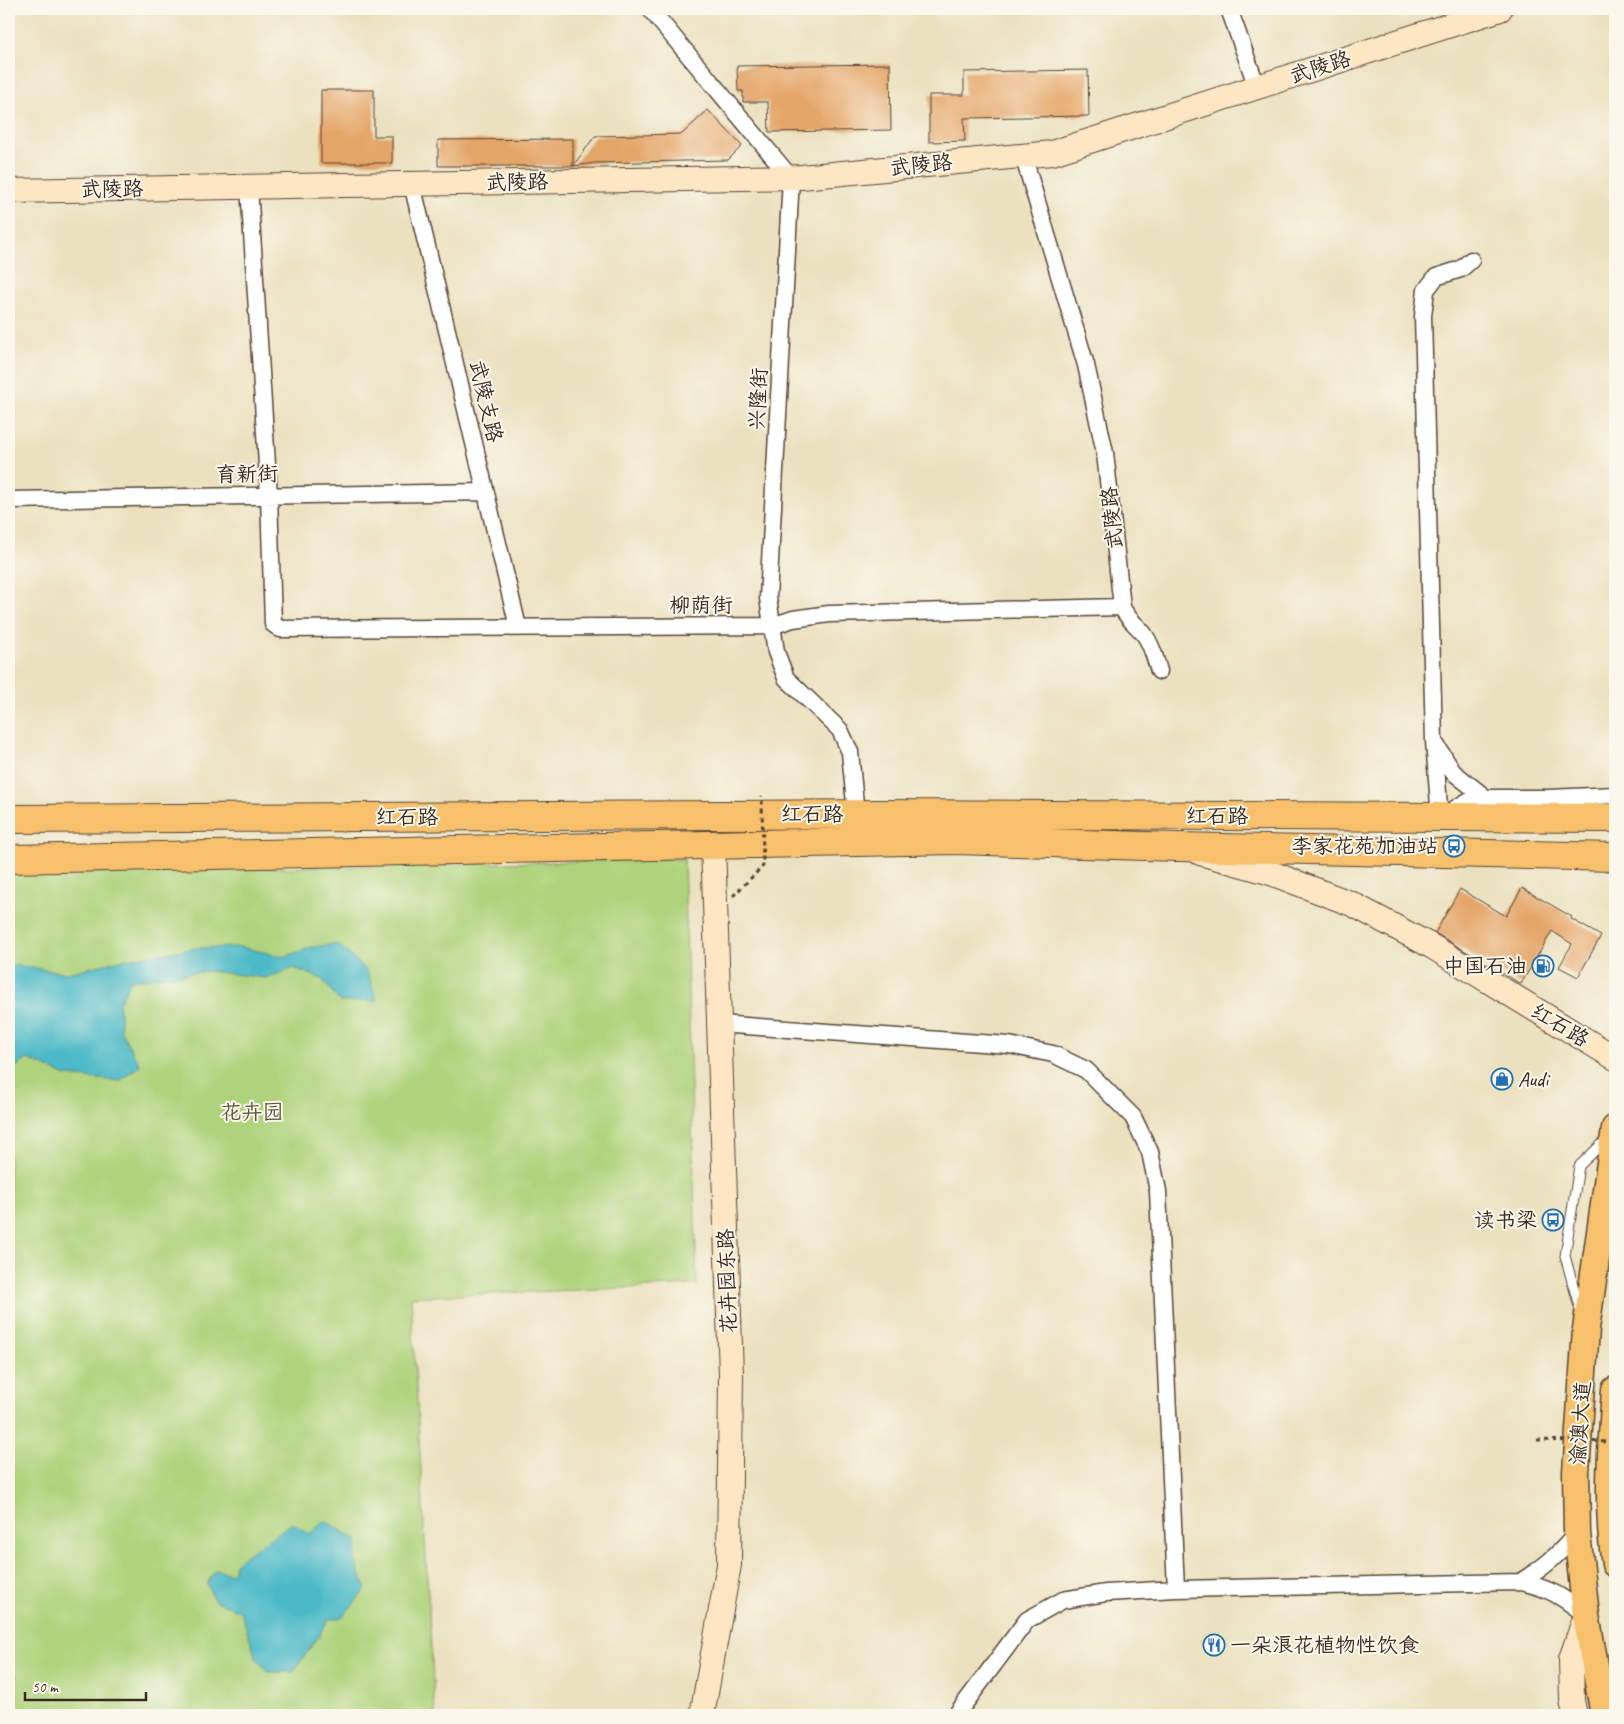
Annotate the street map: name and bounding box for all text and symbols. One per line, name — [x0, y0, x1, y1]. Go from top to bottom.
street label: 武陵路 — [1286, 45, 1354, 89]
street label: 武陵路 — [888, 149, 954, 181]
street label: 武陵路 — [485, 168, 549, 196]
street label: 武陵路 — [80, 175, 144, 203]
street label: 武陵支路 — [464, 357, 508, 445]
street label: 兴隆街 — [743, 367, 773, 431]
street label: 育新街 — [215, 460, 279, 488]
street label: 武陵路 — [1096, 485, 1128, 551]
street label: 柳荫街 — [670, 592, 733, 618]
street label: 红石路 — [781, 801, 844, 827]
street label: 红石路 — [1186, 803, 1249, 829]
street label: 红石路 — [376, 804, 439, 830]
place label: 李家花苑加油站 — [1291, 833, 1438, 859]
bus stop icon: 李家花苑加油站 — [1442, 834, 1466, 858]
place label: 中国石油 — [1443, 953, 1527, 979]
fuel station icon: 中国石油 — [1531, 954, 1555, 978]
street label: 红石路 — [1526, 998, 1594, 1052]
place label: Audi — [1518, 1066, 1551, 1092]
shop icon: Audi — [1490, 1067, 1514, 1091]
park label: 花卉园 — [221, 1099, 284, 1125]
place label: 读书梁 — [1474, 1207, 1537, 1233]
bus stop icon: 读书梁 — [1541, 1208, 1565, 1232]
street label: 花卉园东路 — [712, 1228, 742, 1334]
street label: 渝澳大道 — [1564, 1380, 1596, 1466]
place label: 一朵浪花植物性饮食 — [1230, 1632, 1419, 1658]
restaurant icon: 一朵浪花植物性饮食 — [1202, 1633, 1226, 1657]
scale bar — [25, 1669, 146, 1701]
text: 50 m — [32, 1678, 59, 1697]

